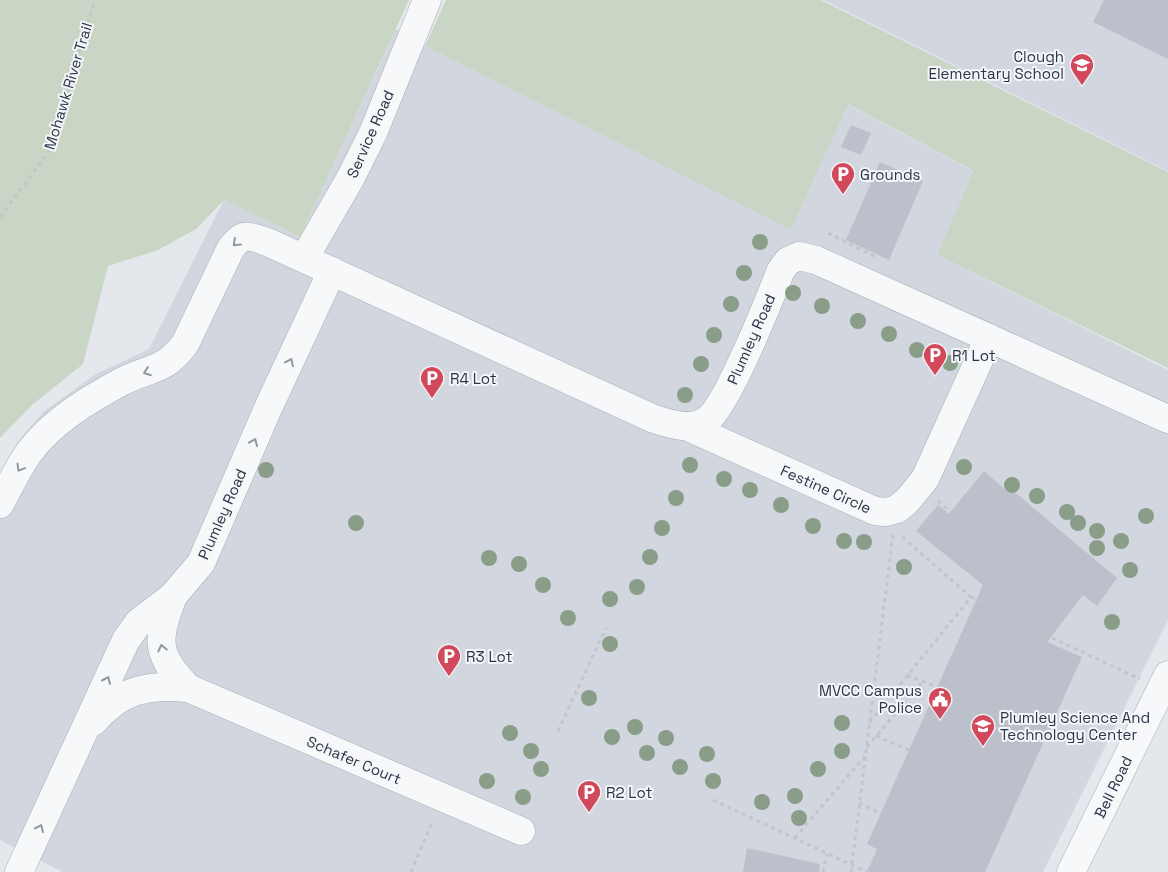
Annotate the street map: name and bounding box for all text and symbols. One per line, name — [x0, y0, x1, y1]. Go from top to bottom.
street label: Mohawk River Trail — [40, 20, 96, 152]
place label: Clough Elementary School — [928, 47, 1064, 83]
school or university icon: Clough Elementary School — [1069, 52, 1095, 86]
street label: Service Road — [342, 87, 398, 181]
parking icon: Grounds — [830, 161, 856, 195]
place label: Grounds — [860, 165, 921, 184]
one-way arrow — [233, 238, 242, 247]
street label: Plumley Road — [723, 291, 779, 387]
parking icon: R1 Lot — [922, 342, 948, 376]
place label: R1 Lot — [952, 346, 996, 365]
one-way arrow — [283, 358, 294, 367]
parking icon: R4 Lot — [419, 365, 445, 399]
one-way arrow — [143, 366, 151, 376]
place label: R4 Lot — [450, 369, 497, 388]
one-way arrow — [248, 438, 258, 446]
street label: Festine Circle — [778, 461, 874, 518]
one-way arrow — [16, 463, 26, 472]
street label: Plumley Road — [194, 466, 250, 562]
one-way arrow — [158, 643, 168, 652]
parking icon: R3 Lot — [436, 643, 462, 677]
place label: R3 Lot — [466, 647, 512, 666]
one-way arrow — [101, 676, 111, 685]
place label: MVCC Campus Police — [819, 681, 922, 717]
public building icon: MVCC Campus Police — [927, 686, 953, 720]
place label: Plumley Science And Technology Center — [1000, 708, 1150, 744]
school or university icon: Plumley Science And Technology Center — [970, 713, 996, 747]
street label: Schafer Court — [304, 732, 404, 788]
street label: Bell Road — [1090, 753, 1136, 821]
parking icon: R2 Lot — [576, 779, 602, 813]
place label: R2 Lot — [606, 783, 652, 802]
one-way arrow — [33, 824, 44, 833]

